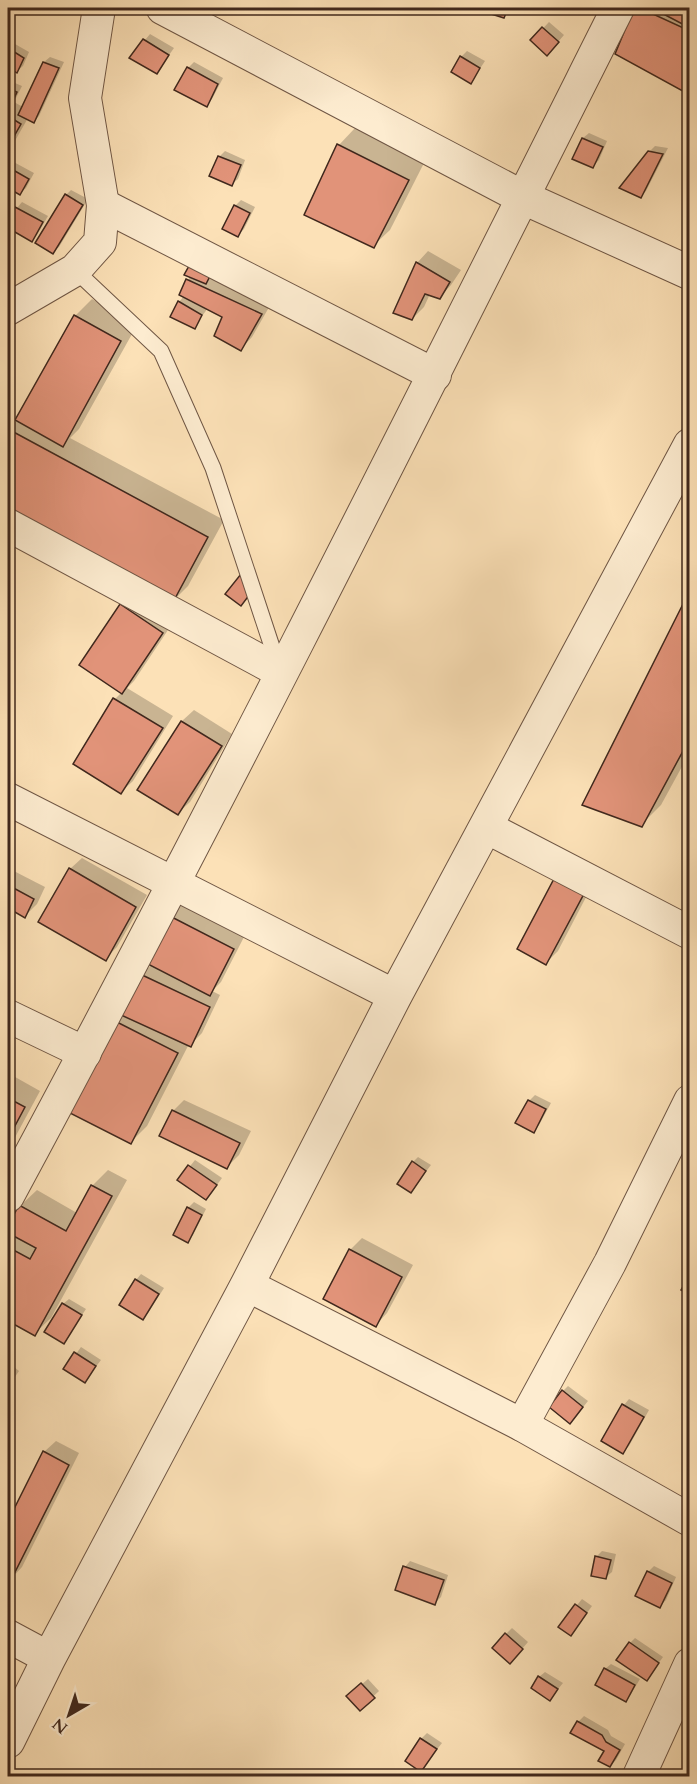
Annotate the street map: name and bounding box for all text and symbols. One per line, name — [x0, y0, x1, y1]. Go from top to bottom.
north arrow — [39, 1685, 99, 1745]
text: N — [48, 1713, 73, 1739]

